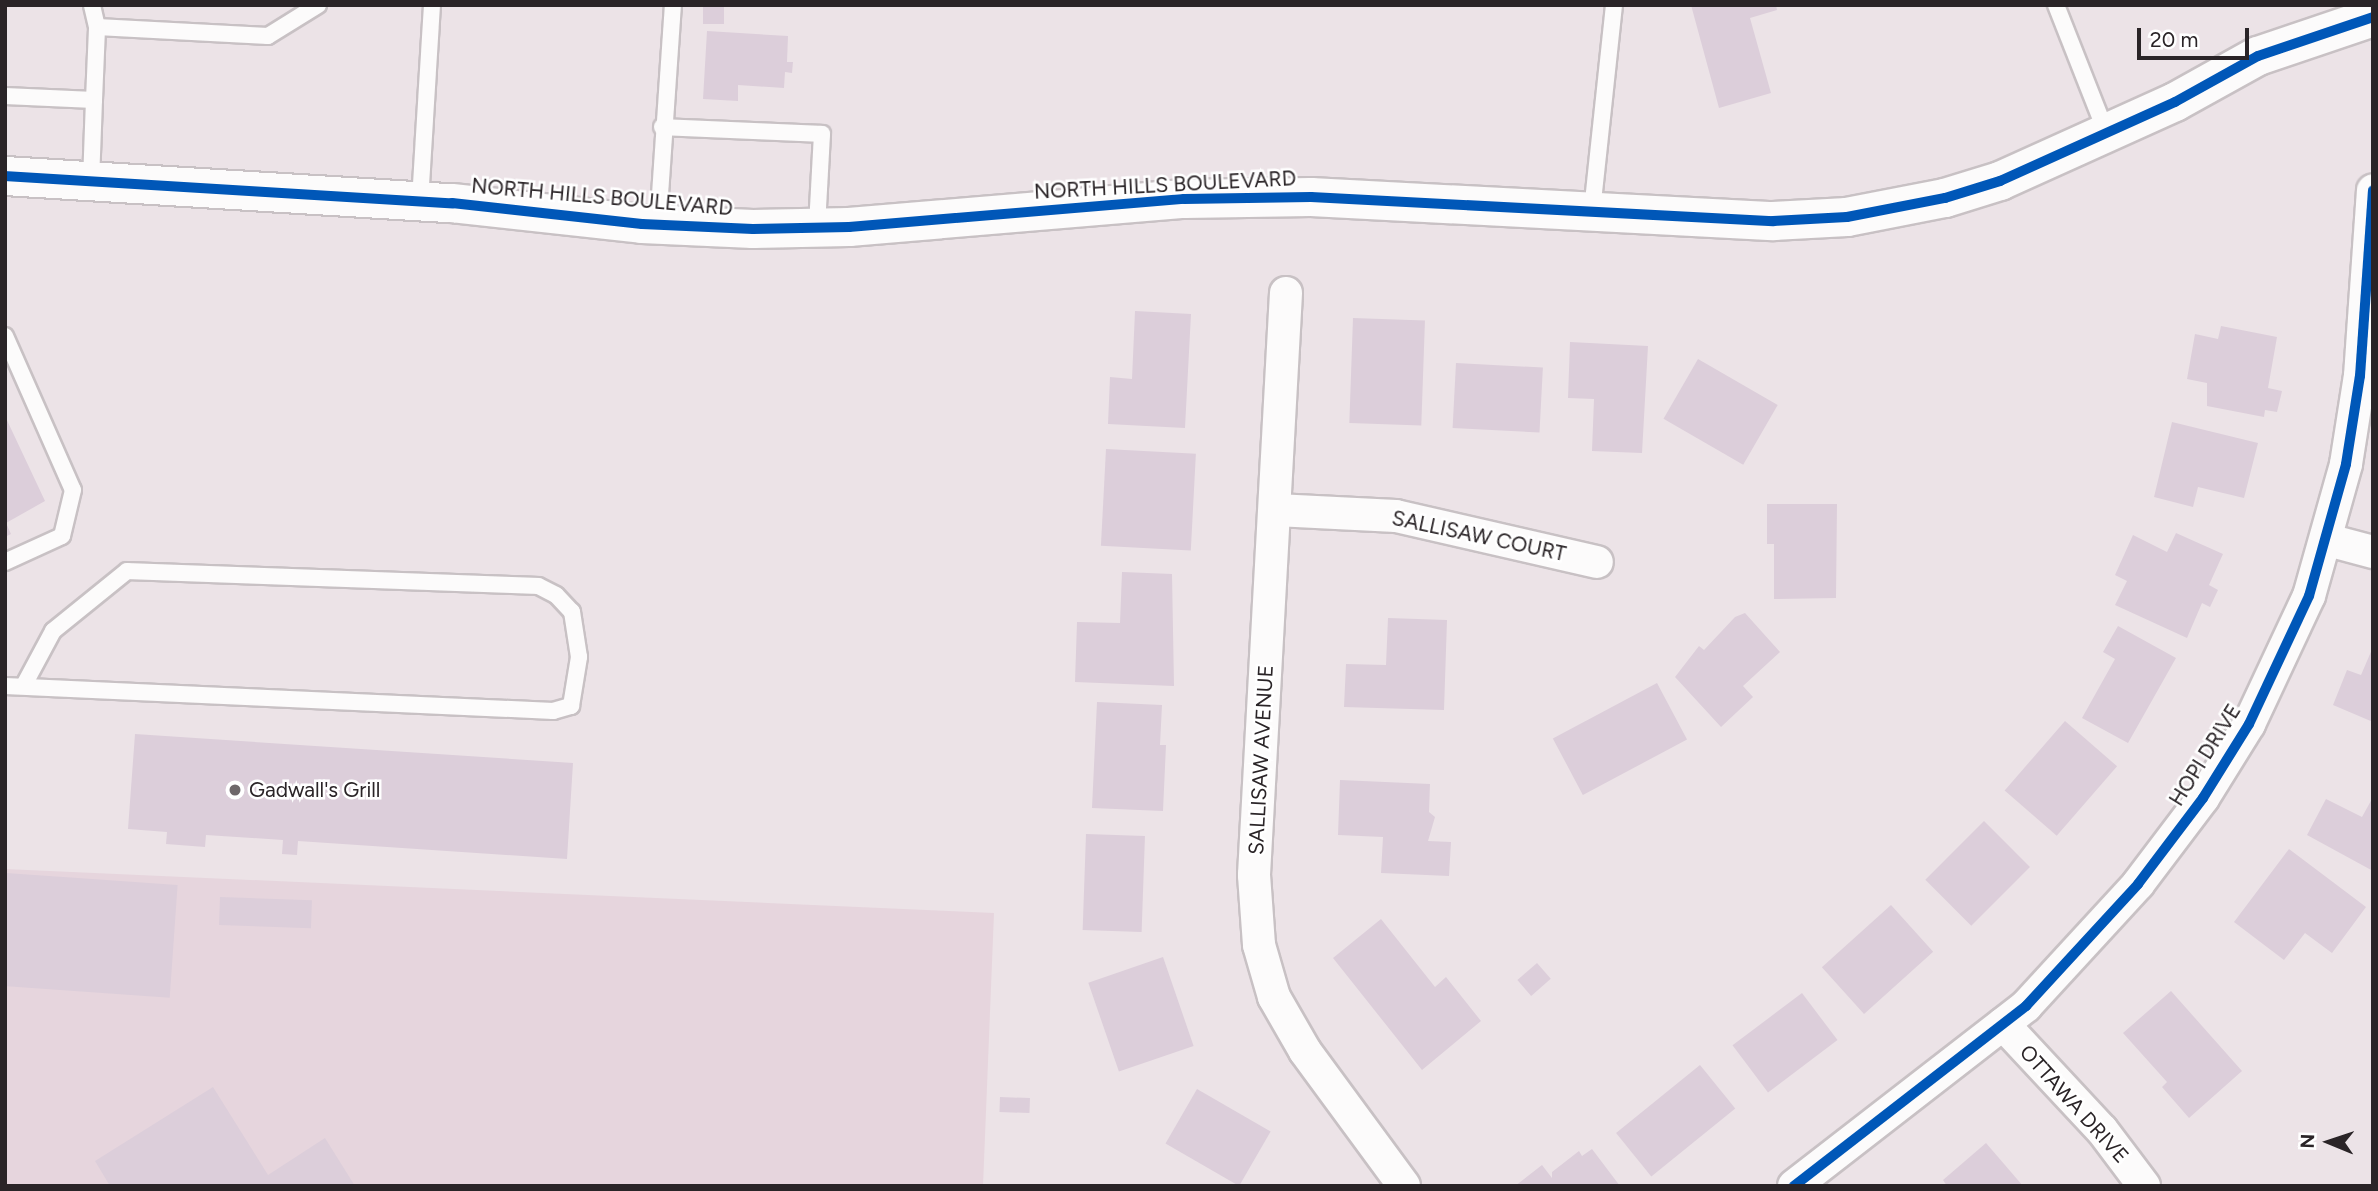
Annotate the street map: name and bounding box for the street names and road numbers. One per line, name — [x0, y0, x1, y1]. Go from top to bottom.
street label: NORTH HILLS BOULEVARD — [1033, 166, 1297, 204]
street label: NORTH HILLS BOULEVARD — [470, 173, 734, 221]
street label: SALLISAW COURT — [1390, 505, 1568, 567]
street label: SALLISAW AVENUE — [1243, 664, 1279, 856]
street label: HOPI DRIVE — [2164, 699, 2246, 811]
street label: OTTAWA DRIVE — [2014, 1040, 2134, 1168]

